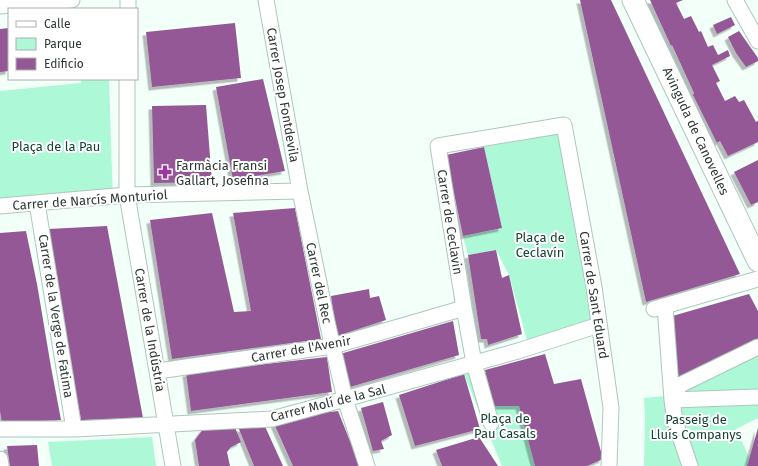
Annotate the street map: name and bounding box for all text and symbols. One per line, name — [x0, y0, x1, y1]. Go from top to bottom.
legend — [8, 8, 138, 80]
text: Calle — [44, 17, 71, 31]
street label: Carrer Josep Fontdevila — [264, 26, 302, 164]
text: Parque — [44, 37, 82, 51]
text: Edificio — [44, 57, 84, 71]
street label: Avinguda de Canovelles — [660, 65, 732, 197]
park label: Plaça de la Pau — [12, 139, 100, 154]
place label: Farmàcia Fransi Gallart, Josefina — [176, 158, 269, 188]
pharmacy icon: Farmàcia Fransi Gallart, Josefina — [157, 164, 173, 180]
street label: Carrer de Ceclavin — [434, 168, 466, 276]
street label: Carrer de Narcís Monturiol — [12, 187, 168, 213]
park label: Plaça de Ceclavín — [515, 230, 565, 260]
street label: Carrer de Sant Eduard — [576, 230, 612, 360]
street label: Carrer de la Verge de Fatima — [36, 233, 76, 399]
street label: Carrer del Rec — [303, 241, 335, 325]
street label: Carrer de la Indústria — [132, 267, 168, 393]
street label: Carrer de l'Avenir — [250, 333, 352, 365]
street label: Carrer Molí de la Sal — [269, 381, 387, 425]
park label: Plaça de Pau Casals — [474, 411, 536, 441]
park label: Passeig de Lluís Companys — [650, 412, 742, 442]

